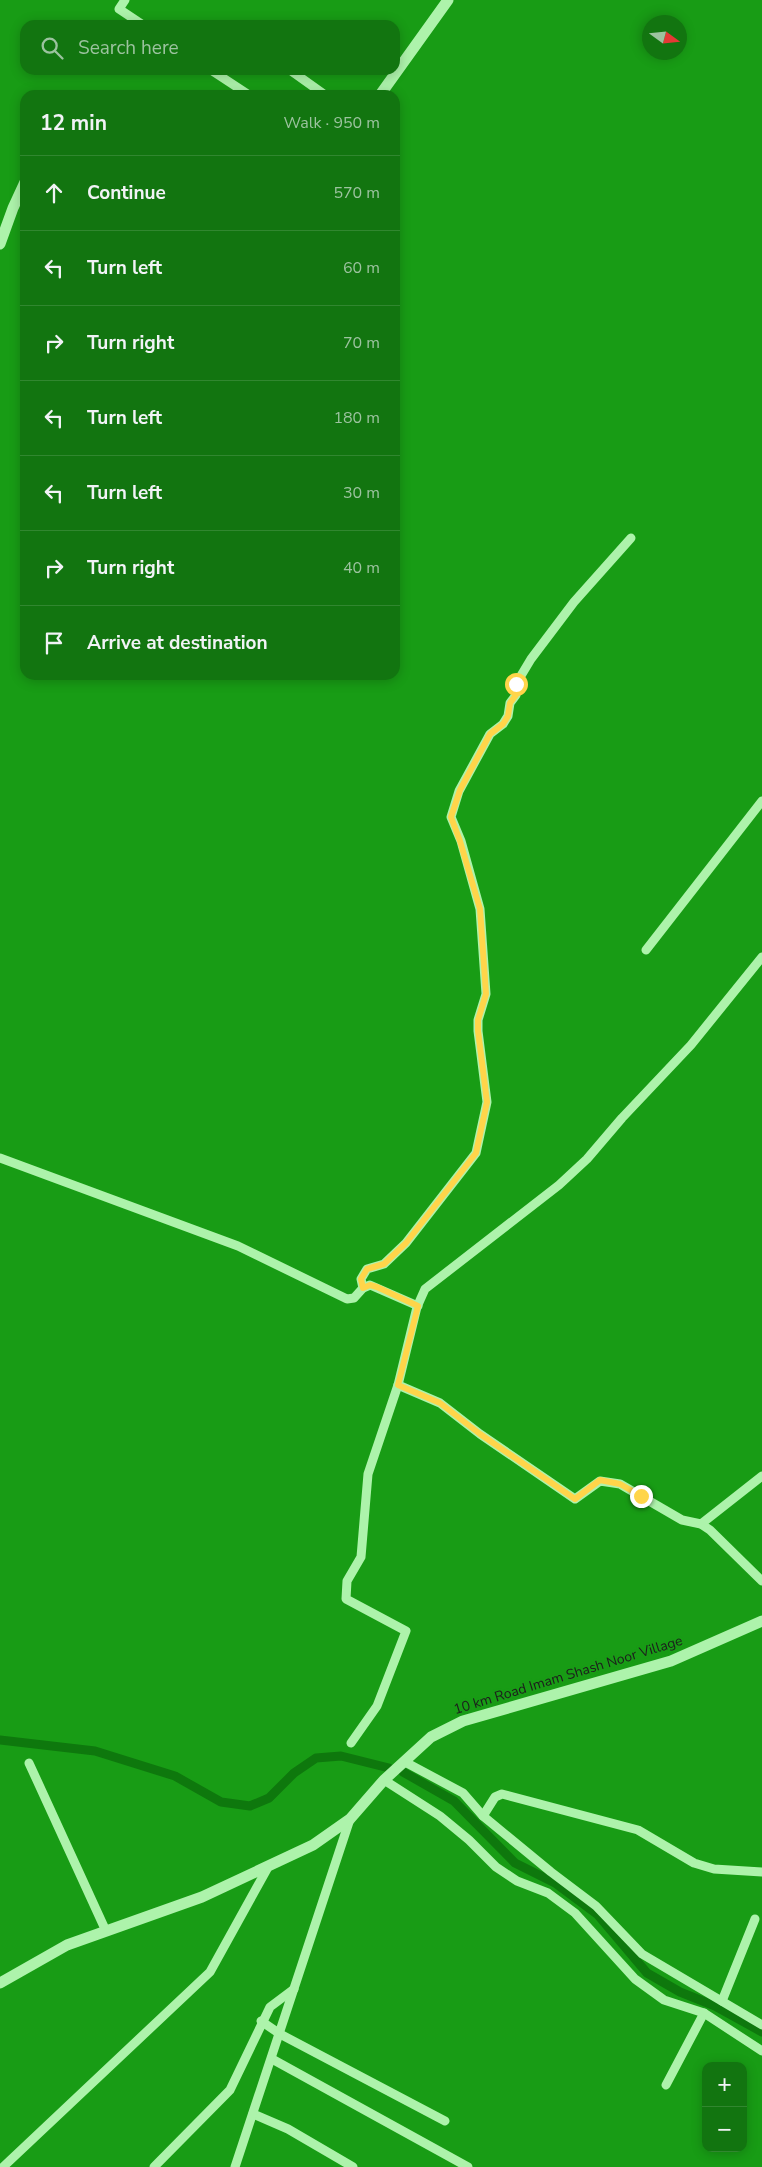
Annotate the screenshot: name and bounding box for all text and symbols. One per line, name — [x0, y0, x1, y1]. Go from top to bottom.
north arrow — [642, 15, 687, 60]
search box — [20, 20, 400, 75]
icon: search — [38, 34, 66, 62]
text: Search here — [78, 35, 179, 61]
text: 12 min — [40, 109, 107, 137]
text: Walk · 950 m — [284, 112, 380, 134]
icon: ahead — [40, 179, 68, 207]
text: Continue — [87, 180, 166, 206]
text: 570 m — [333, 182, 380, 204]
icon: left — [40, 254, 68, 282]
text: Turn left — [87, 255, 162, 281]
text: 60 m — [343, 257, 380, 279]
icon: right — [40, 329, 68, 357]
text: Turn right — [87, 330, 174, 356]
text: 70 m — [343, 332, 380, 354]
icon: left — [40, 404, 68, 432]
text: Turn left — [87, 405, 162, 431]
text: 180 m — [333, 407, 380, 429]
icon: left — [40, 479, 68, 507]
text: Turn left — [87, 480, 162, 506]
text: 30 m — [343, 482, 380, 504]
icon: right — [40, 554, 68, 582]
text: Turn right — [87, 555, 174, 581]
text: 40 m — [343, 557, 380, 579]
icon: arrive — [40, 629, 68, 657]
text: Arrive at destination — [87, 630, 268, 656]
route start — [505, 673, 528, 696]
route end — [630, 1485, 653, 1508]
street label: 10 km Road Imam Shash Noor Village — [451, 1631, 685, 1719]
map controls — [702, 2062, 747, 2152]
button: + — [702, 2062, 747, 2107]
button: − — [702, 2107, 747, 2152]

